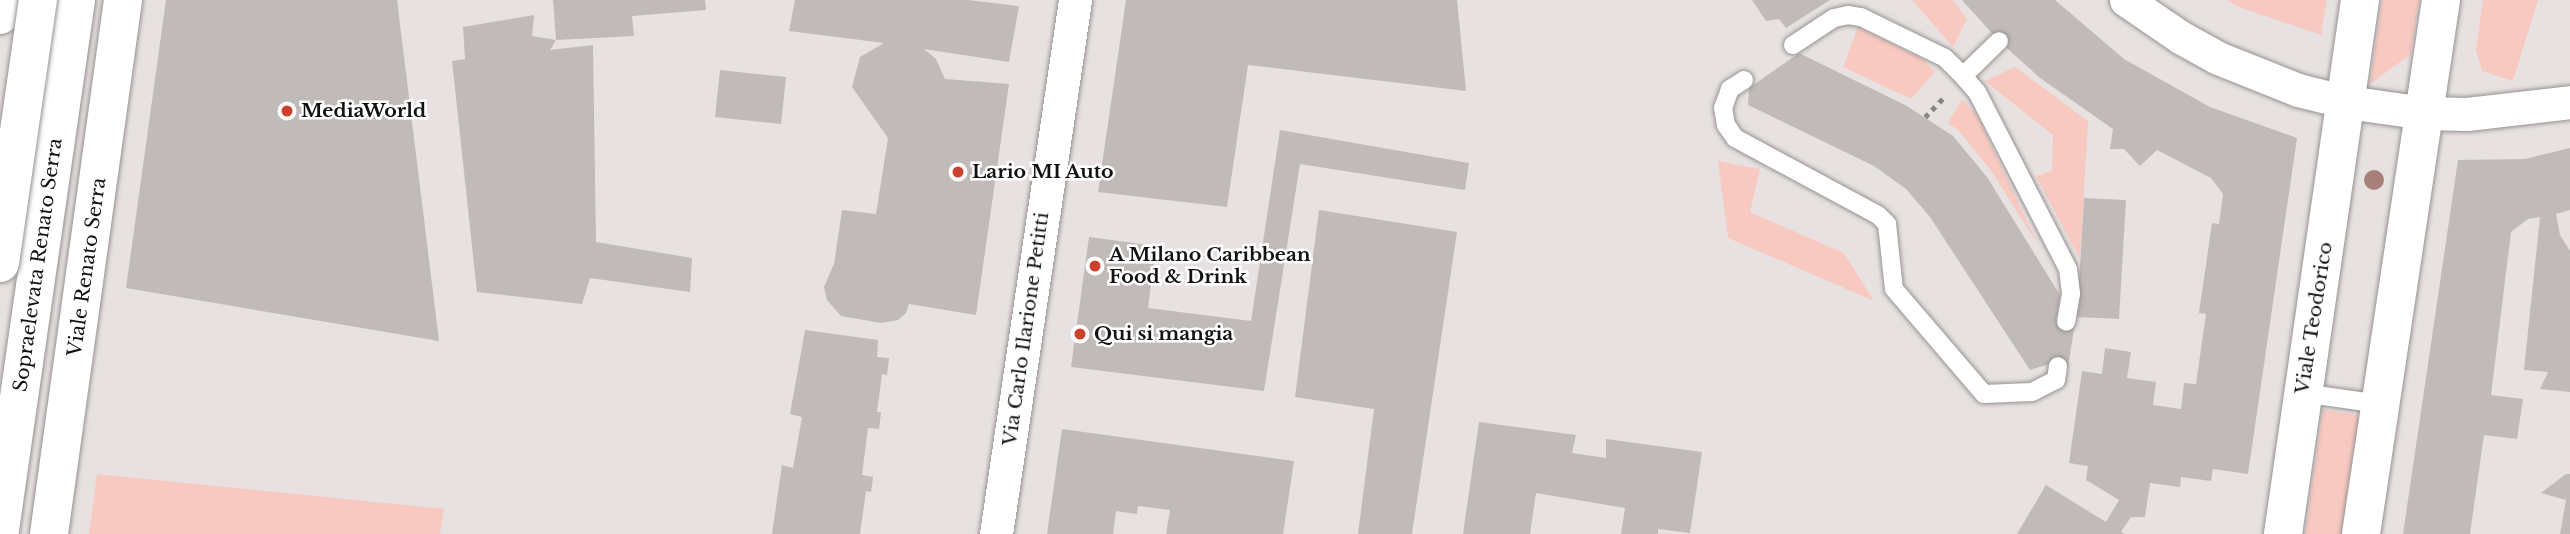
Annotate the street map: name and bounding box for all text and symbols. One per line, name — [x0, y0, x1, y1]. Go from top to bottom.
place label: MediaWorld — [301, 100, 426, 122]
marker: MediaWorld — [279, 103, 295, 119]
street label: Sopraelevata Renato Serra — [9, 137, 67, 393]
place label: Lario MI Auto — [972, 161, 1114, 183]
marker: Lario MI Auto — [950, 164, 966, 180]
street label: Viale Renato Serra — [63, 176, 111, 358]
street label: Via Carlo Ilarione Petitti — [998, 211, 1054, 447]
street label: Viale Teodorico — [2291, 240, 2337, 396]
place label: A Milano Caribbean Food & Drink — [1109, 244, 1311, 288]
marker: A Milano Caribbean Food & Drink — [1087, 258, 1103, 274]
place label: Qui si mangia — [1094, 323, 1233, 345]
marker: Qui si mangia — [1072, 326, 1088, 342]

